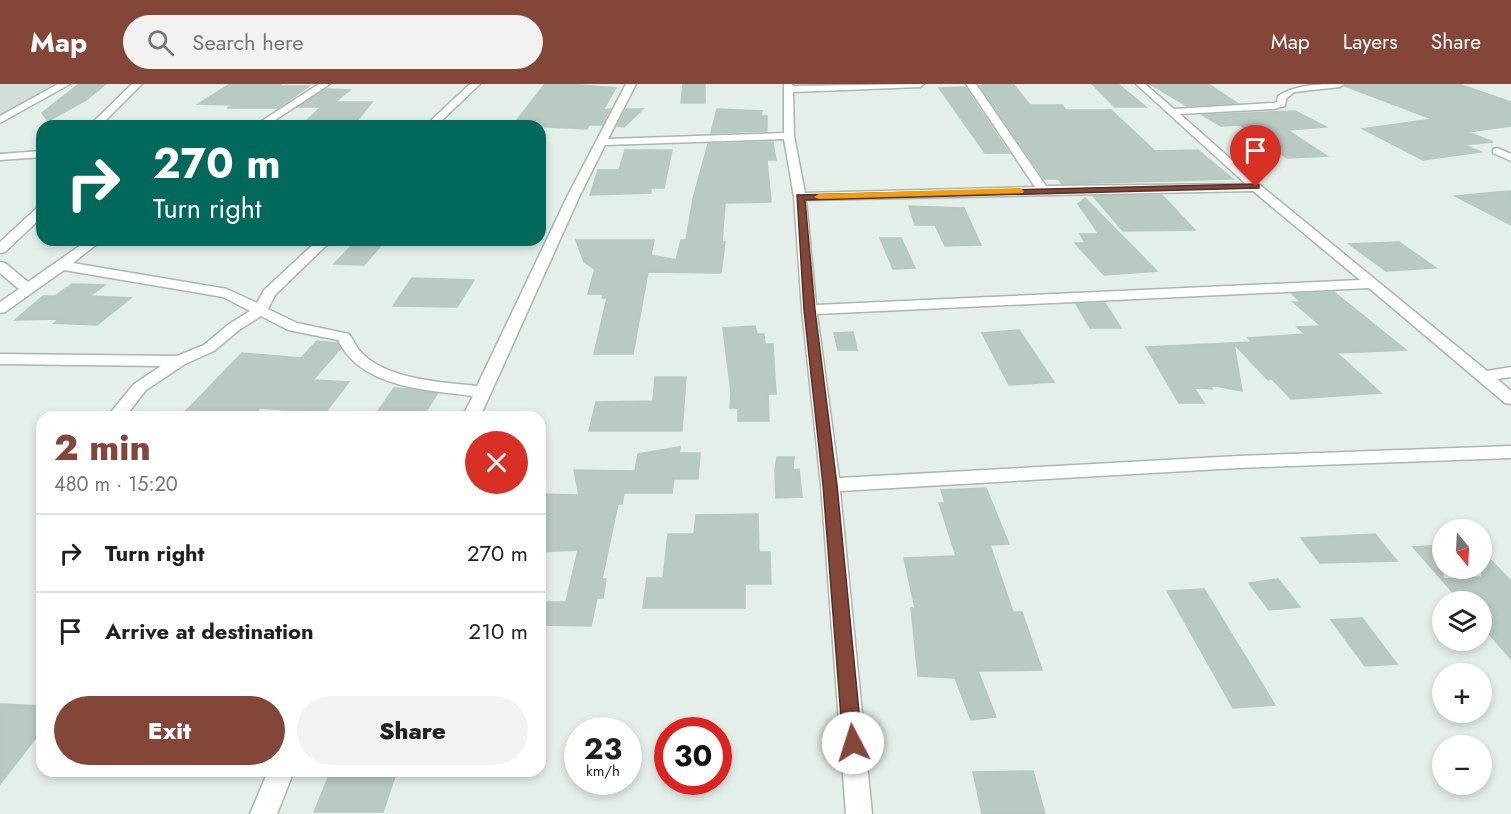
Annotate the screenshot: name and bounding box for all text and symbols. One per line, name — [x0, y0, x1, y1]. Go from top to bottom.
search box — [123, 15, 543, 69]
text: Map — [30, 22, 87, 63]
icon: search — [144, 26, 177, 59]
text: Search here — [192, 26, 304, 58]
text: Map — [1271, 27, 1310, 57]
text: Layers — [1343, 27, 1398, 57]
text: Share — [1431, 27, 1481, 57]
pin — [1230, 125, 1281, 187]
text: 270 m — [153, 133, 281, 194]
icon: arrive — [1239, 134, 1272, 167]
icon: right — [54, 144, 132, 222]
text: Turn right — [153, 189, 261, 228]
text: 2 min — [54, 421, 151, 473]
button: close — [465, 431, 528, 494]
text: 480 m · 15:20 — [54, 470, 178, 499]
north arrow — [1432, 519, 1492, 579]
map controls — [1432, 519, 1492, 795]
icon: right — [54, 537, 87, 570]
text: Turn right — [105, 537, 205, 569]
text: 270 m — [467, 537, 528, 569]
button: layers — [1432, 591, 1492, 651]
icon: arrive — [54, 615, 87, 648]
text: Arrive at destination — [105, 615, 314, 647]
text: 210 m — [469, 615, 528, 647]
button: + — [1432, 663, 1492, 723]
button: Exit — [54, 696, 285, 765]
button: Share — [297, 696, 528, 765]
position arrow — [821, 711, 885, 775]
speed limit sign: 30 — [654, 717, 732, 795]
text: 23 — [584, 727, 622, 770]
button: − — [1432, 735, 1492, 795]
text: km/h — [586, 760, 620, 782]

